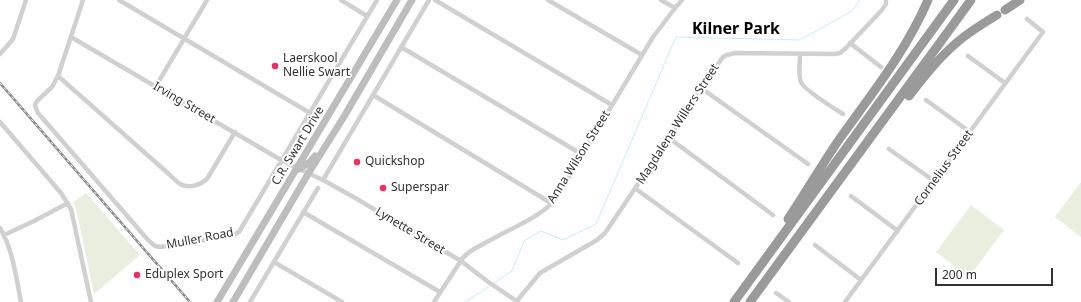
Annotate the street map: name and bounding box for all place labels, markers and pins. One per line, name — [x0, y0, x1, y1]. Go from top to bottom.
place label: Laerskool Nellie Swart — [283, 52, 350, 80]
marker: Laerskool Nellie Swart — [270, 61, 280, 71]
place label: Quickshop — [365, 155, 425, 169]
marker: Quickshop — [352, 157, 362, 167]
place label: Superspar — [391, 181, 449, 195]
marker: Superspar — [378, 183, 388, 193]
place label: Eduplex Sport — [145, 268, 223, 282]
marker: Eduplex Sport — [132, 270, 142, 280]

